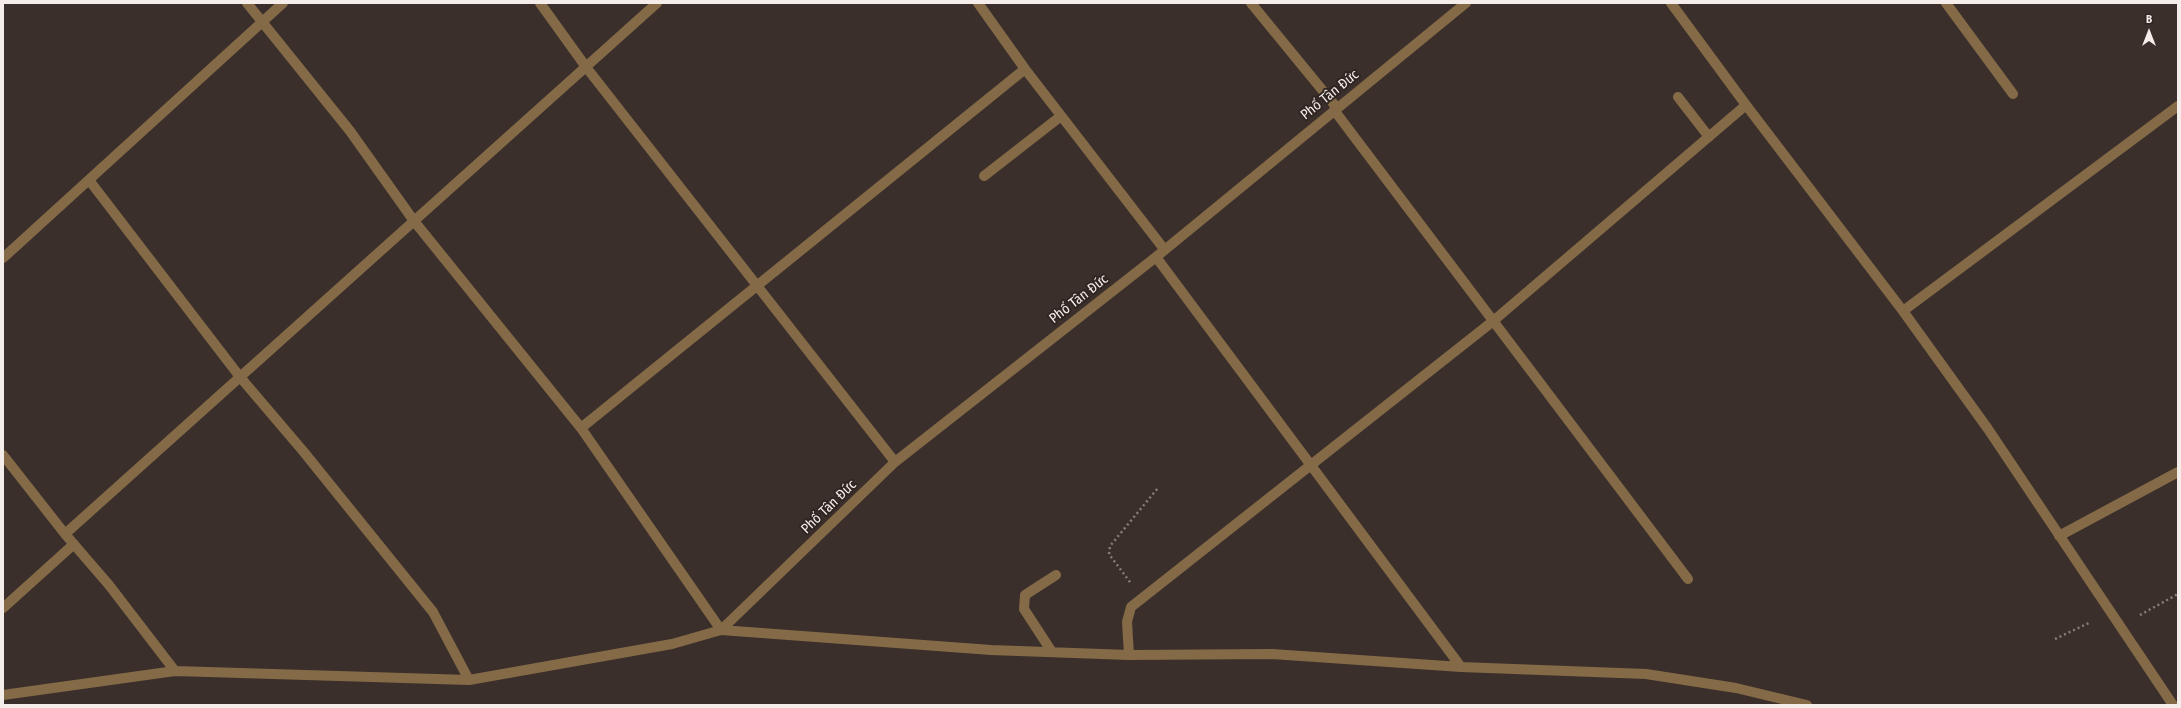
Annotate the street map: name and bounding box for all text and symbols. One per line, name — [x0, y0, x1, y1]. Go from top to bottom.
north arrow — [2129, 12, 2169, 52]
text: B — [2146, 13, 2152, 26]
street label: Phố Tân Đức — [1297, 66, 1363, 124]
street label: Phố Tân Đức — [1046, 271, 1112, 327]
street label: Phố Tân Đức — [798, 477, 860, 537]

